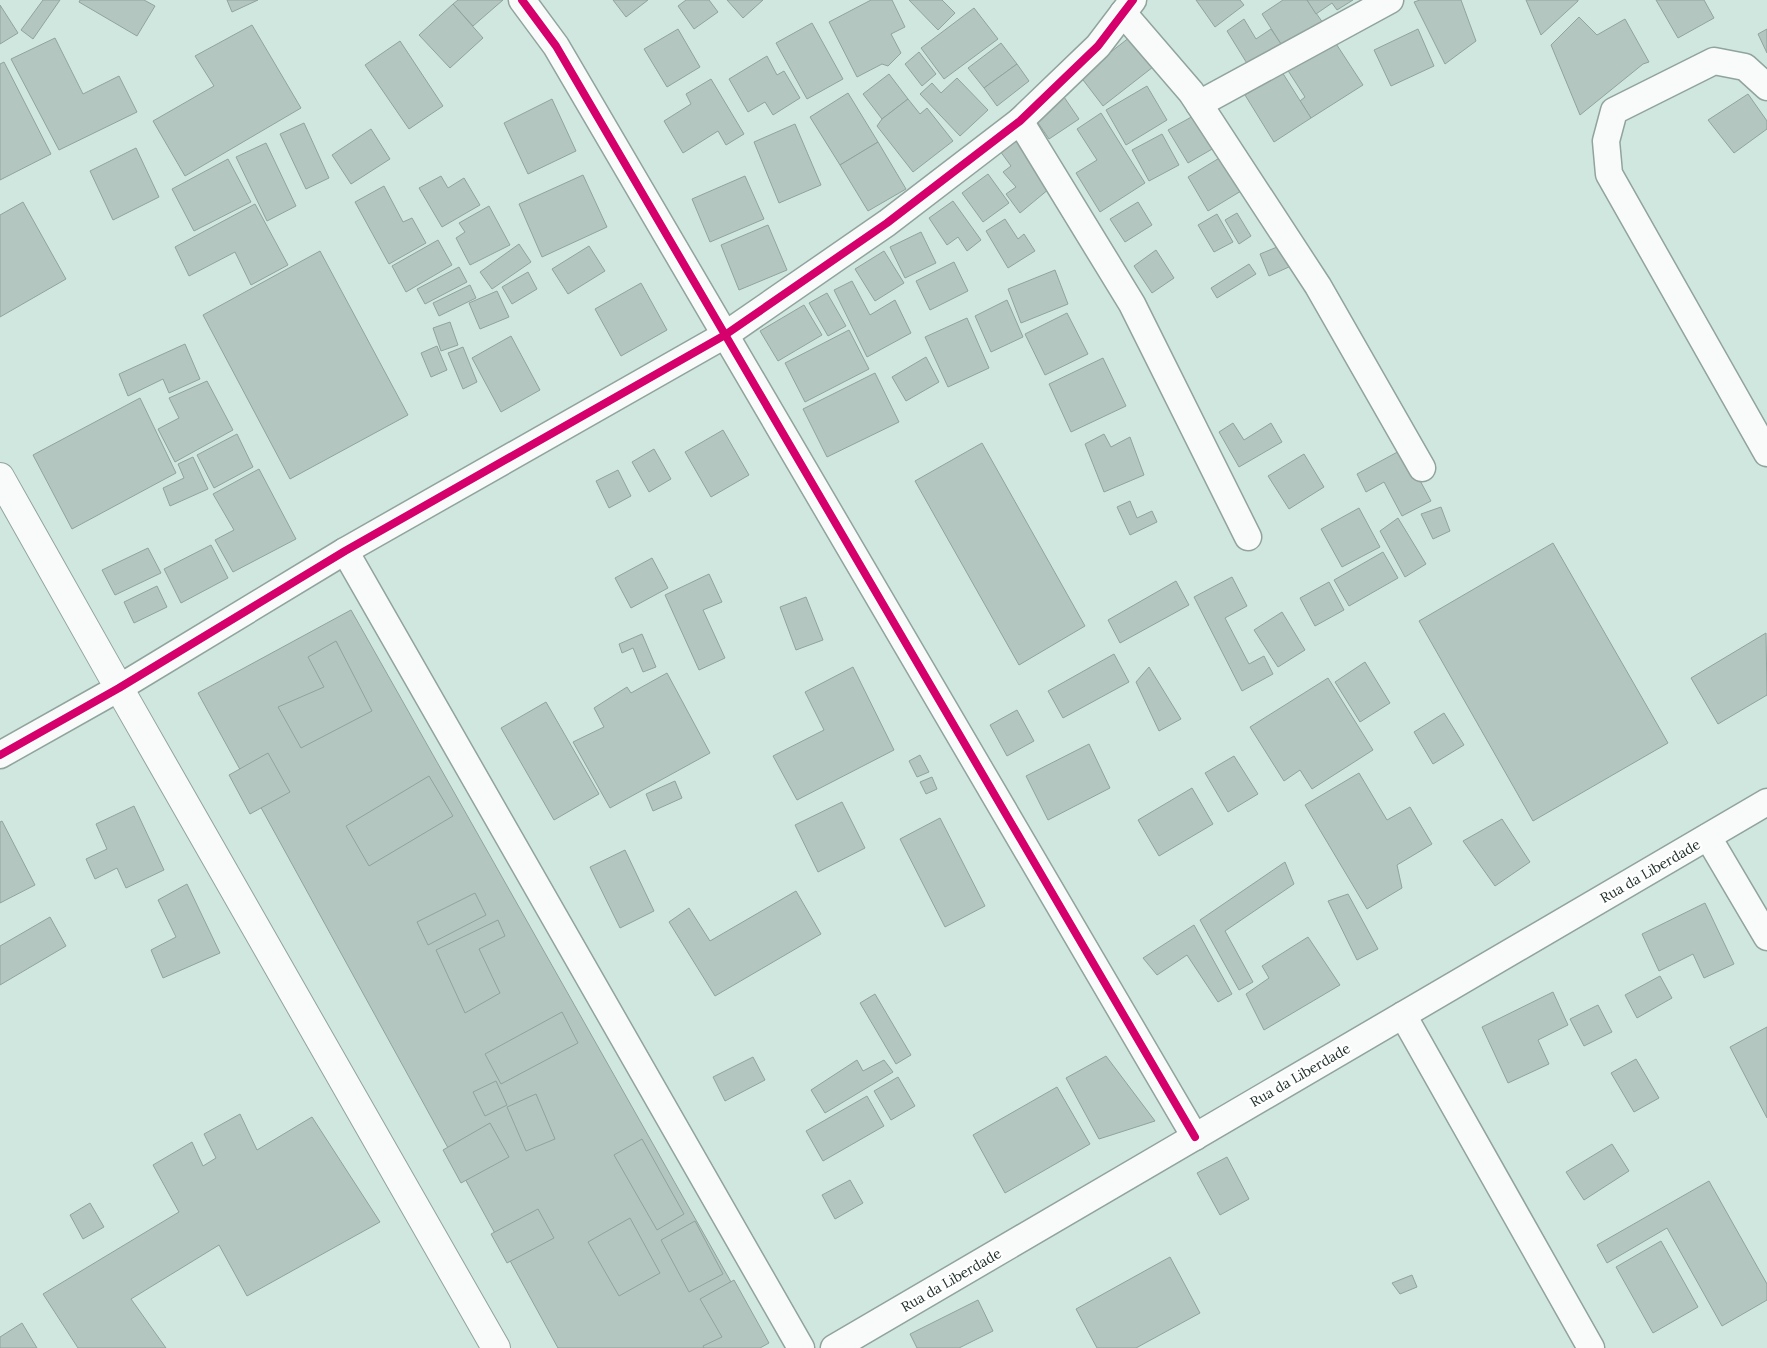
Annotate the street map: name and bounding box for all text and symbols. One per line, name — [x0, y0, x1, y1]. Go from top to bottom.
street label: Rua da Liberdade — [1597, 835, 1704, 907]
street label: Rua da Liberdade — [1247, 1039, 1354, 1111]
street label: Rua da Liberdade — [898, 1244, 1005, 1316]

